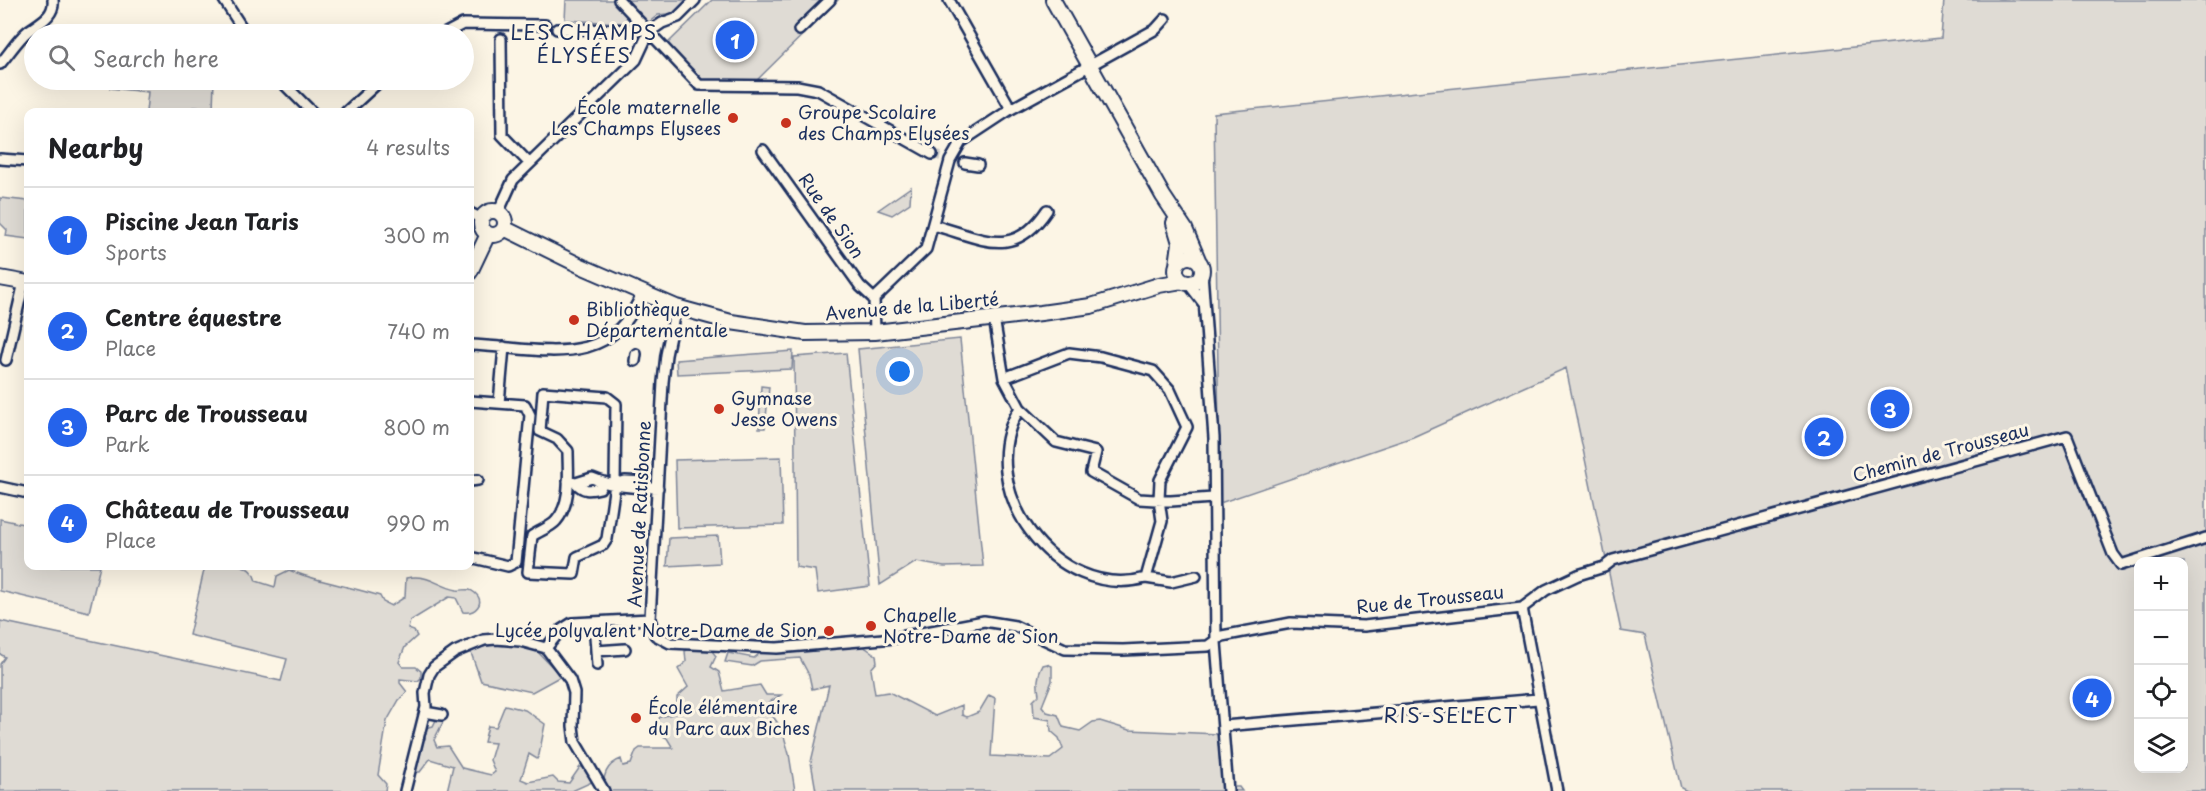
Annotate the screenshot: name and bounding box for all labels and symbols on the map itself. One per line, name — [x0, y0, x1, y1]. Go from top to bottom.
district label: LES CHAMPS ÉLYSÉES — [510, 17, 658, 70]
pin: 1 — [716, 18, 754, 63]
place label: École maternelle Les Champs Elysees — [551, 93, 721, 141]
place label: Groupe Scolaire des Champs Elysées — [798, 98, 969, 146]
marker: École maternelle Les Champs Elysees — [726, 111, 740, 125]
marker: Groupe Scolaire des Champs Elysées — [779, 116, 793, 130]
street label: Rue de Sion — [793, 167, 872, 263]
street label: Avenue de la Liberté — [824, 284, 1000, 327]
place label: Bibliothèque Départementale — [586, 295, 728, 343]
marker: Bibliothèque Départementale — [567, 313, 581, 327]
your location — [885, 357, 914, 386]
place label: Gymnase Jesse Owens — [731, 384, 838, 432]
pin: 3 — [1870, 386, 1910, 432]
marker: Gymnase Jesse Owens — [712, 402, 726, 416]
pin: 2 — [1804, 414, 1844, 460]
street label: Chemin de Trousseau — [1849, 415, 2032, 488]
street label: Avenue de Ratisbonne — [620, 420, 657, 608]
street label: Rue de Trousseau — [1355, 577, 1505, 620]
place label: Chapelle Notre-Dame de Sion — [883, 601, 1059, 649]
place label: Lycée polyvalent Notre-Dame de Sion — [495, 616, 817, 643]
marker: Chapelle Notre-Dame de Sion — [864, 619, 878, 633]
marker: Lycée polyvalent Notre-Dame de Sion — [822, 624, 836, 638]
pin: 4 — [2072, 676, 2112, 720]
place label: École élémentaire du Parc aux Biches — [648, 693, 810, 741]
district label: RIS-SELECT — [1384, 700, 1518, 730]
marker: École élémentaire du Parc aux Biches — [629, 711, 643, 725]

